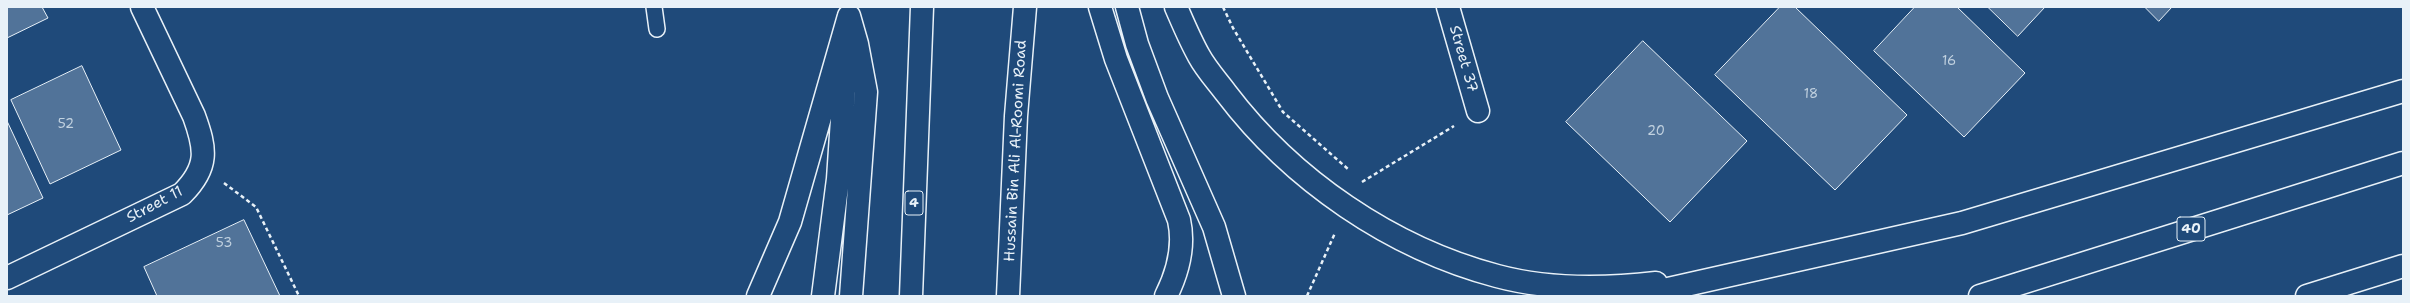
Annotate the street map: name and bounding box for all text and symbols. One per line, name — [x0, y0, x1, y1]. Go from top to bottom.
street label: Street 37 — [1445, 23, 1481, 95]
street label: Hussain Bin Ali Al-Roomi Road — [1001, 40, 1031, 262]
house number: 16 — [1942, 54, 1956, 70]
house number: 18 — [1804, 87, 1818, 103]
house number: 52 — [58, 117, 74, 133]
house number: 20 — [1647, 124, 1665, 140]
street label: Street 11 — [124, 183, 186, 227]
road number: 4 — [905, 191, 923, 215]
road number: 40 — [2177, 217, 2205, 241]
house number: 53 — [216, 236, 232, 252]

